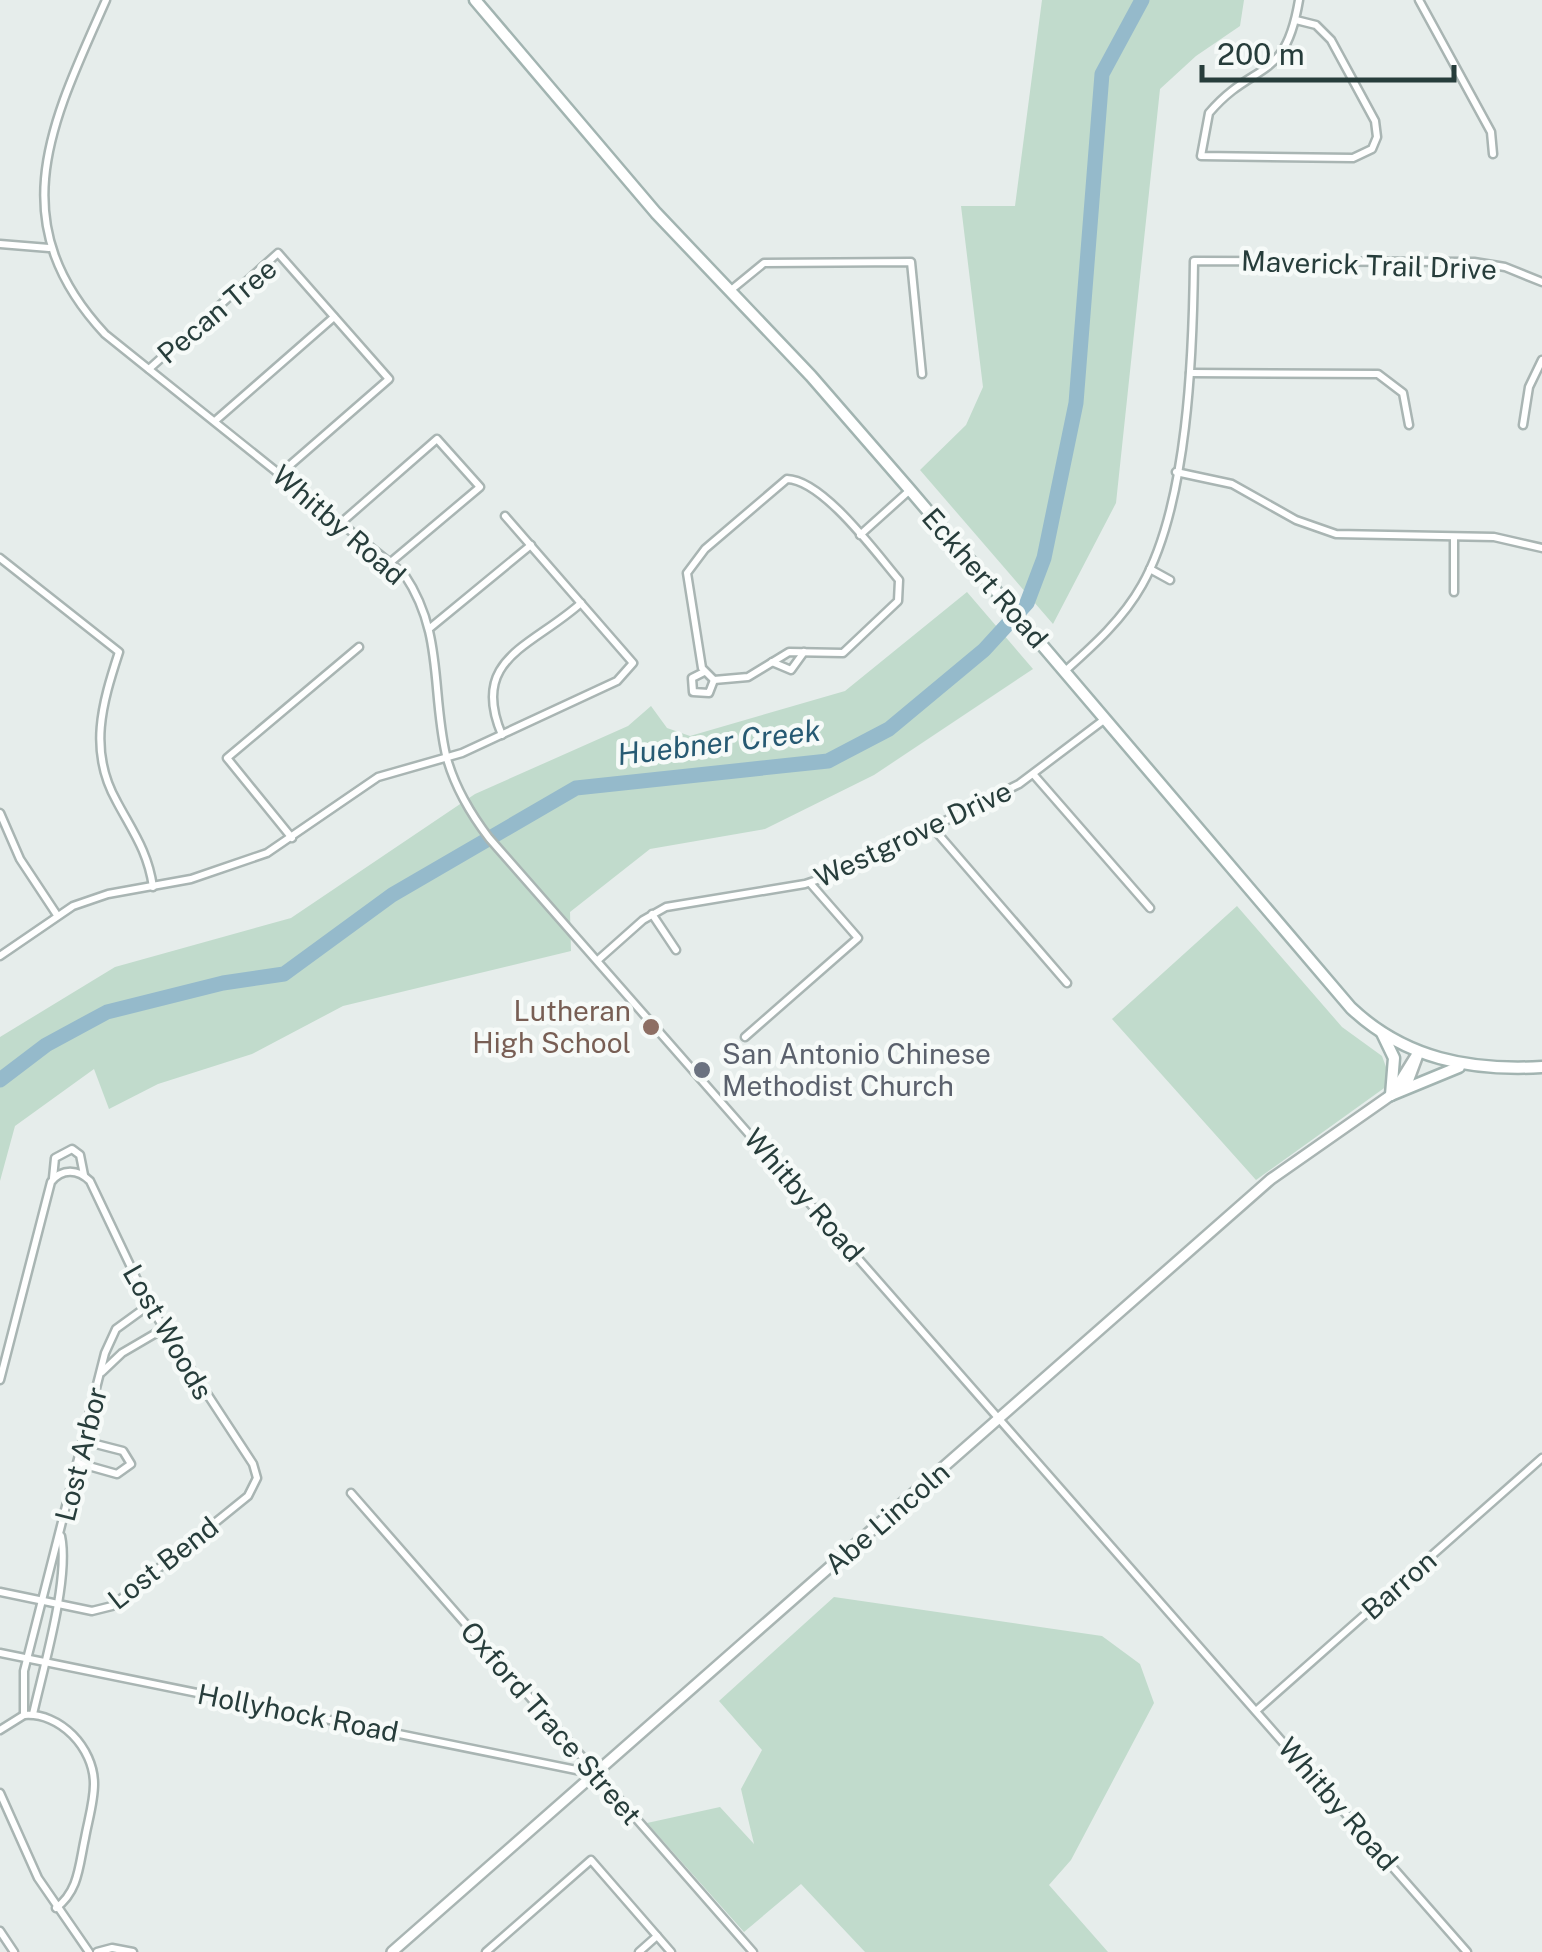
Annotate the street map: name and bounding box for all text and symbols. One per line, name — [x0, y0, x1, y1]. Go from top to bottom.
scale bar — [1202, 20, 1454, 82]
text: 200 m — [1217, 36, 1305, 72]
street label: Maverick Trail Drive — [1241, 244, 1497, 285]
street label: Pecan Tree — [151, 251, 283, 370]
street label: Whitby Road — [266, 458, 412, 591]
street label: Eckhert Road — [916, 501, 1055, 654]
water label: Huebner Creek — [615, 712, 823, 772]
street label: Westgrove Drive — [809, 774, 1016, 894]
place label: Lutheran High School — [472, 994, 631, 1059]
marker: Lutheran High School — [640, 1016, 662, 1038]
place label: San Antonio Chinese Methodist Church — [722, 1037, 991, 1102]
marker: San Antonio Chinese Methodist Church — [691, 1059, 713, 1081]
street label: Whitby Road — [738, 1122, 871, 1268]
street label: Lost Woods — [117, 1258, 220, 1405]
street label: Lost Arbor — [48, 1383, 113, 1524]
street label: Abe Lincoln — [818, 1455, 956, 1581]
street label: Lost Bend — [101, 1509, 224, 1616]
street label: Barron — [1355, 1543, 1443, 1626]
street label: Oxford Trace Street — [454, 1615, 648, 1831]
street label: Hollyhock Road — [195, 1677, 401, 1748]
street label: Whitby Road — [1272, 1731, 1405, 1877]

